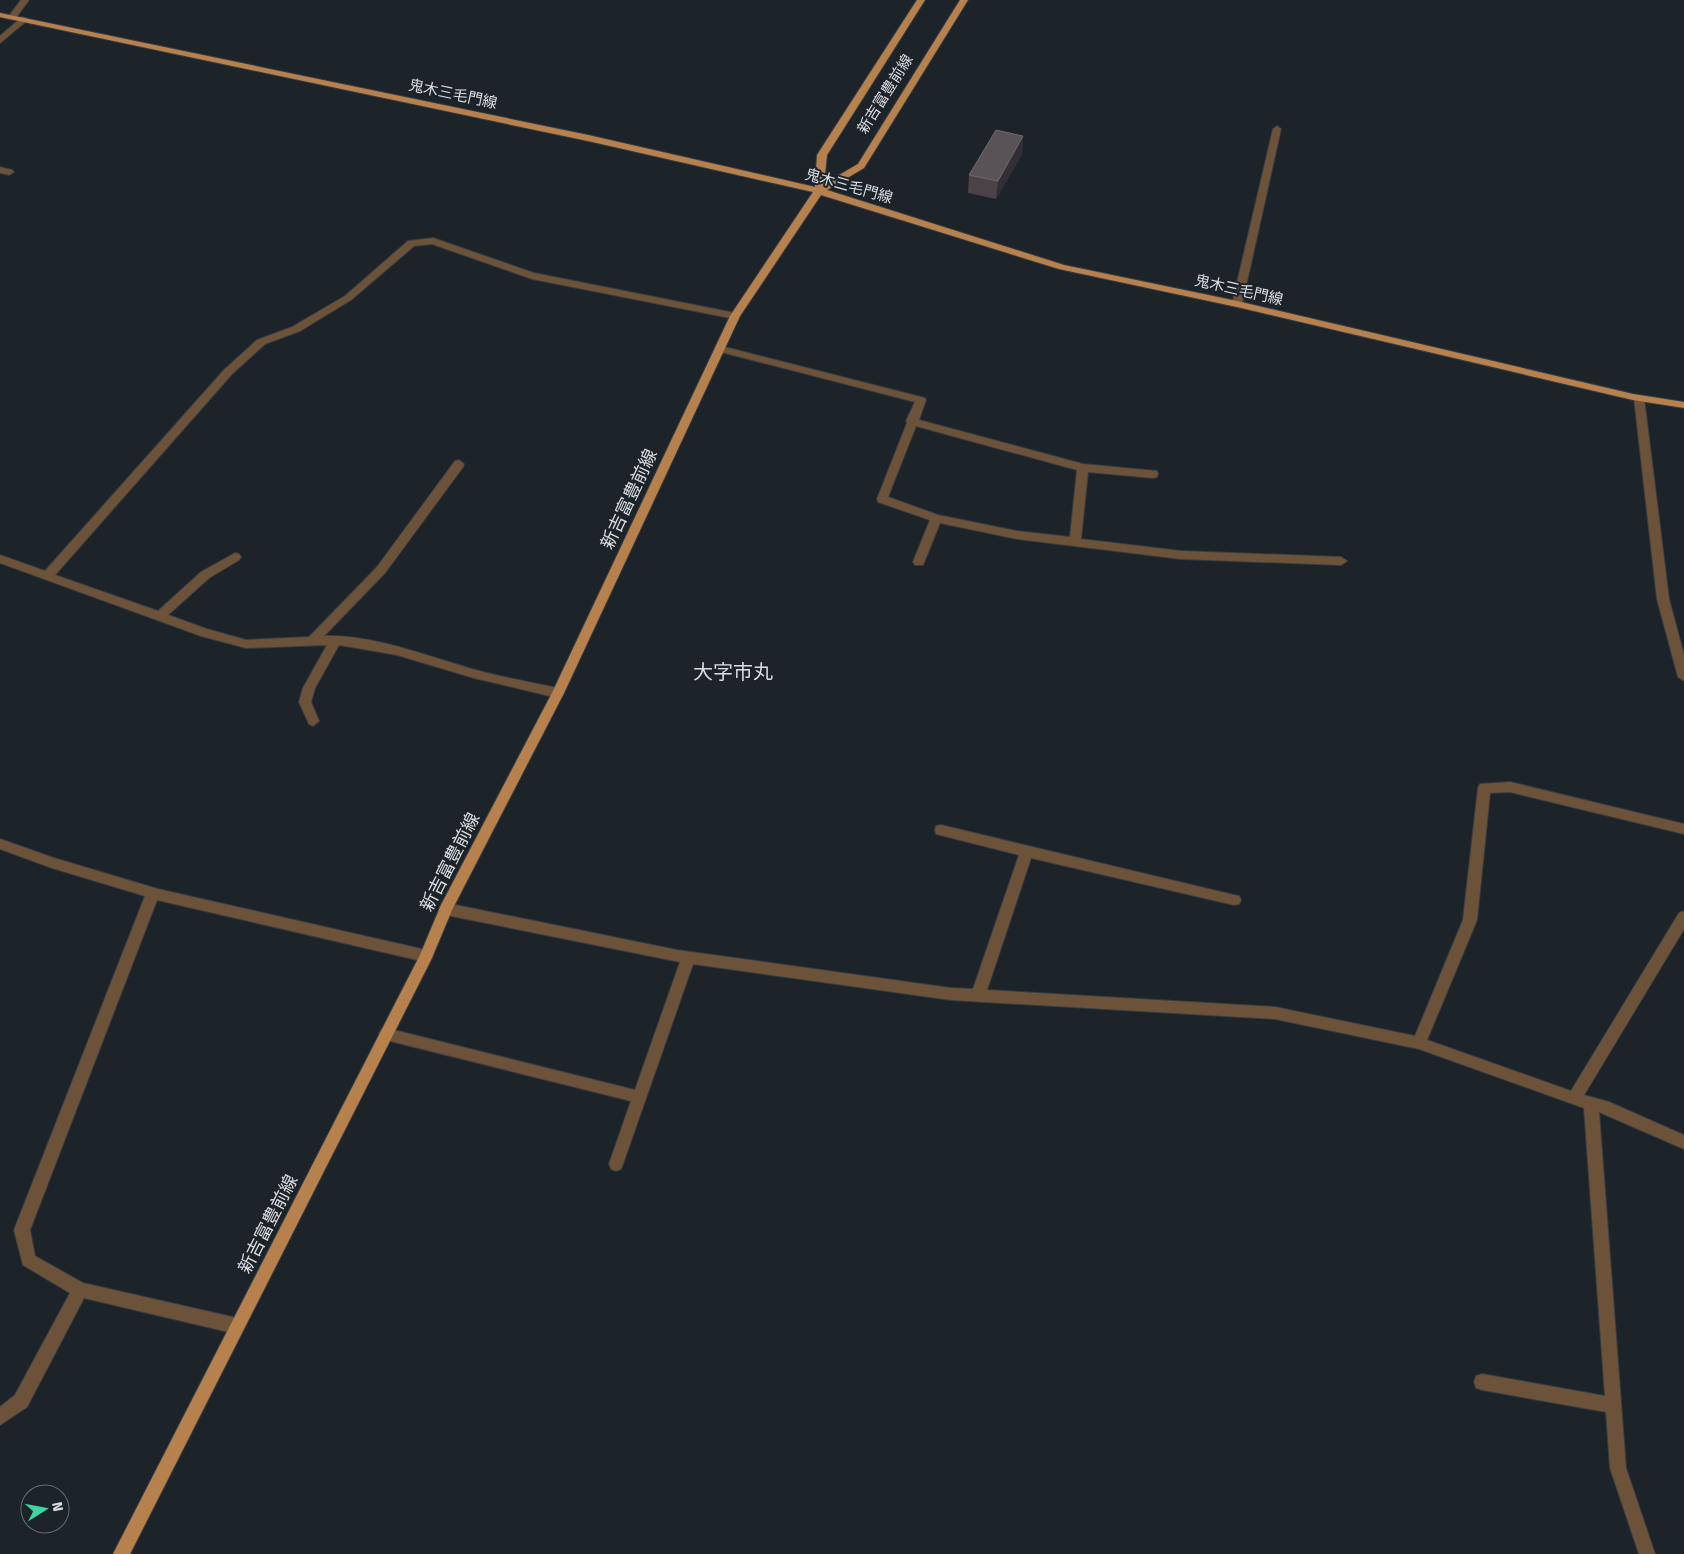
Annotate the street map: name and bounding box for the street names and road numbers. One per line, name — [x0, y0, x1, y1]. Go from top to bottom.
street label: 新吉富豊前線 — [854, 51, 916, 137]
street label: 鬼木三毛門線 — [407, 76, 499, 112]
street label: 鬼木三毛門線 — [803, 165, 895, 207]
street label: 鬼木三毛門線 — [1193, 271, 1285, 309]
street label: 新吉富豊前線 — [596, 445, 662, 553]
street label: 新吉富豊前線 — [416, 809, 484, 915]
street label: 新吉富豊前線 — [234, 1171, 302, 1277]

